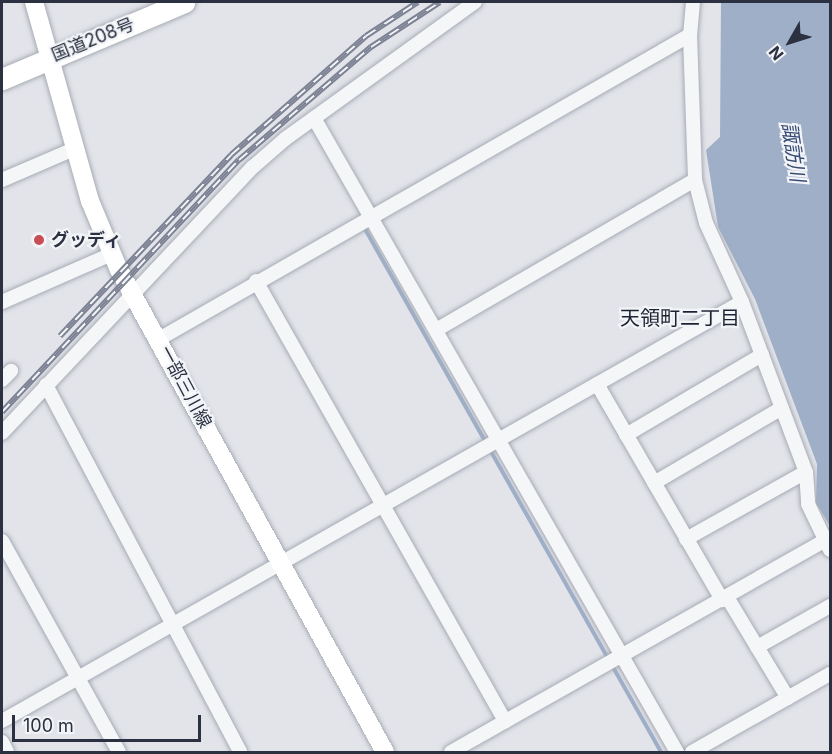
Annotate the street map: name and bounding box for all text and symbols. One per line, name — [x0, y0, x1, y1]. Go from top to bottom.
north arrow — [760, 12, 820, 72]
street label: 国道208号 — [48, 14, 138, 66]
text: N — [764, 42, 788, 64]
water label: 諏訪川 — [776, 120, 810, 184]
place label: グッディ — [51, 229, 123, 251]
marker: グッディ — [32, 233, 46, 247]
district label: 天領町二丁目 — [620, 306, 740, 330]
street label: 一部三川線 — [154, 342, 216, 432]
scale bar — [15, 703, 204, 741]
text: 100 m — [23, 715, 74, 736]

